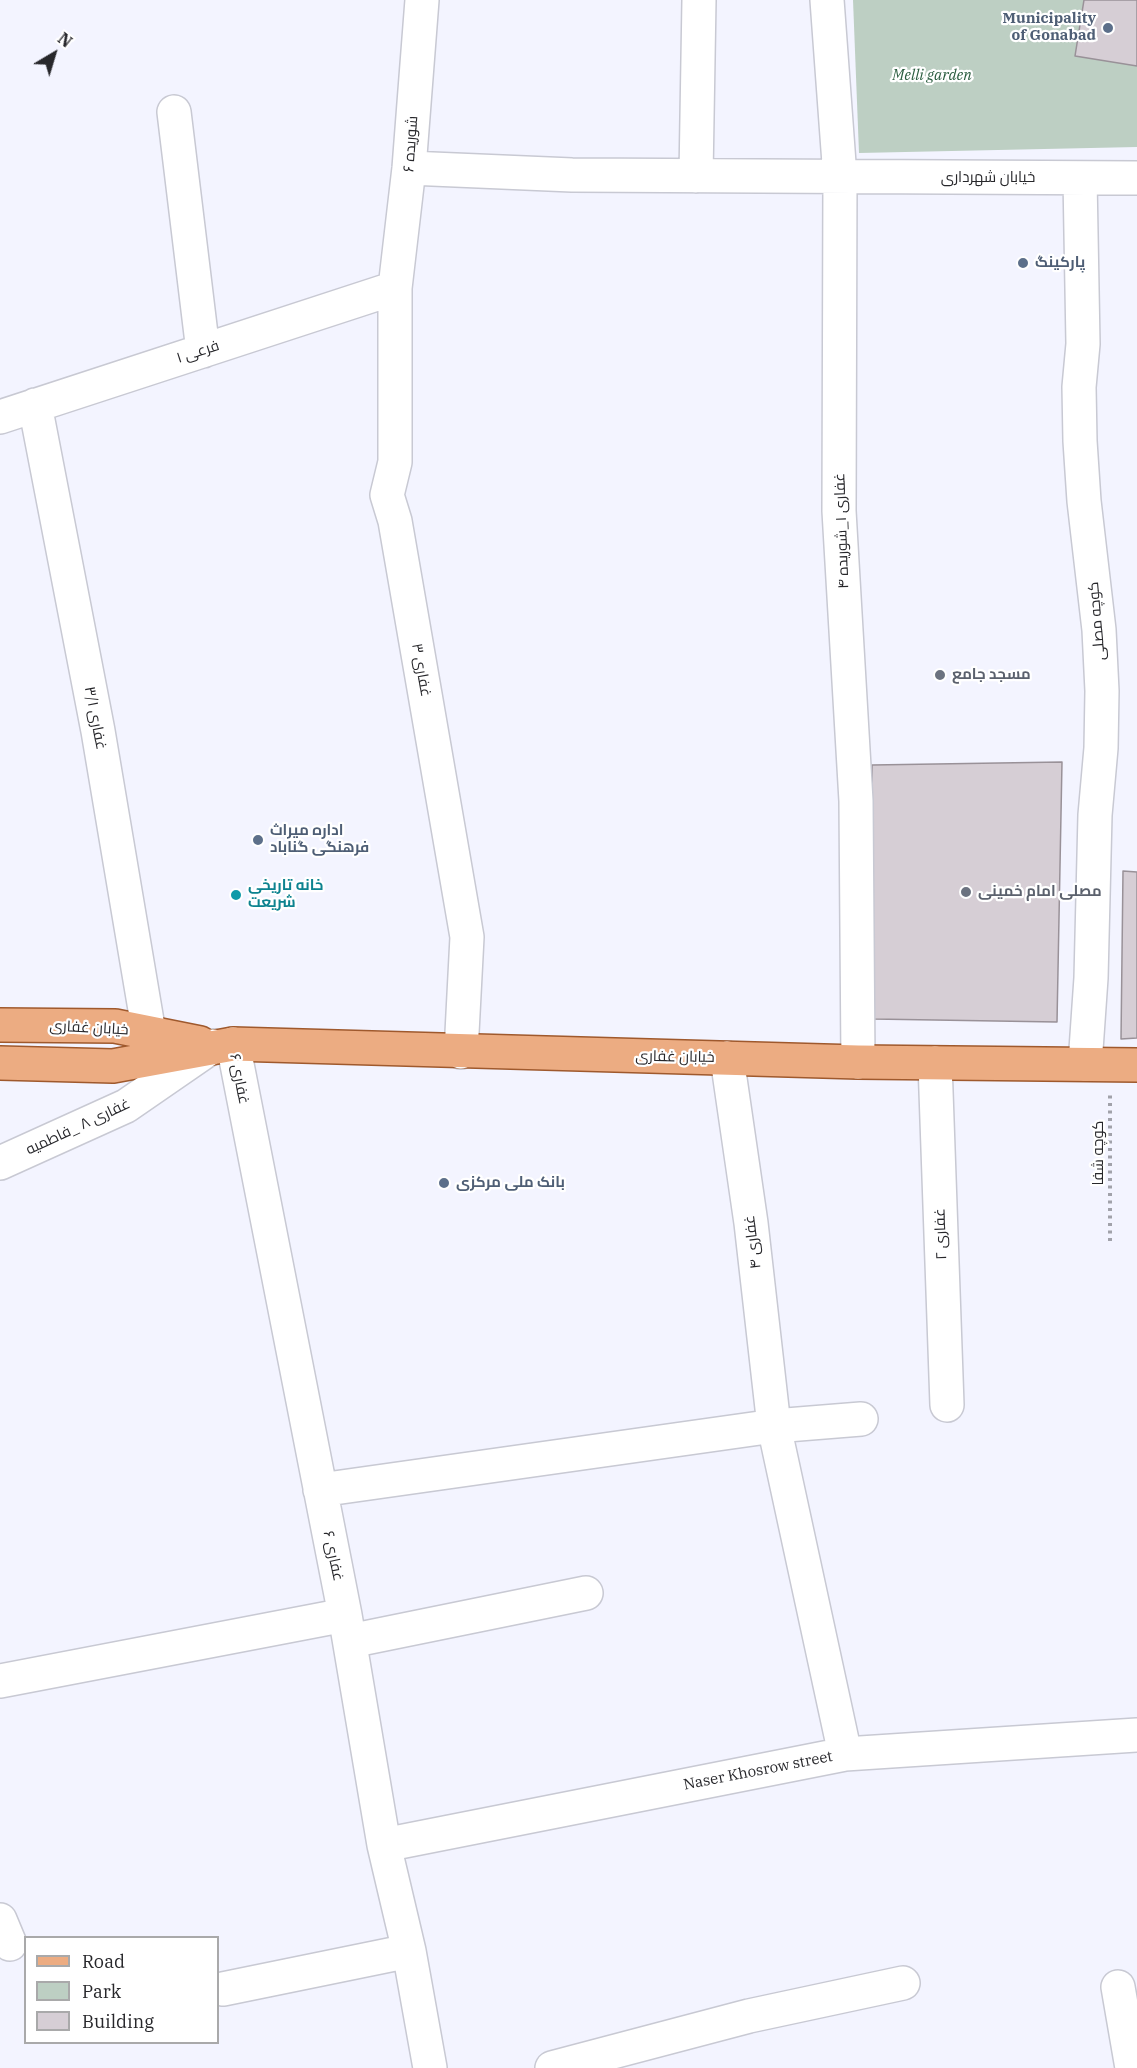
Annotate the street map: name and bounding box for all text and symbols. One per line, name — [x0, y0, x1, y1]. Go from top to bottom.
place label: Municipality of Gonabad — [1002, 10, 1096, 45]
marker: Municipality of Gonabad — [1101, 21, 1115, 35]
north arrow — [24, 24, 84, 84]
text: N — [54, 28, 76, 52]
park label: Melli garden — [892, 67, 972, 85]
street label: شوریده ۶ — [400, 115, 422, 173]
street label: خیابان شهرداری — [941, 169, 1035, 187]
place label: پارکینگ — [1035, 254, 1085, 272]
marker: پارکینگ — [1016, 256, 1030, 270]
street label: فرعی ۱ — [174, 337, 222, 367]
street label: غفاری ۱_شوریده ۴ — [831, 473, 853, 589]
street label: کوچه مصلی — [1085, 581, 1109, 661]
street label: غفاری ۳ — [407, 642, 435, 698]
place label: مسجد جامع — [952, 666, 1031, 684]
marker: مسجد جامع — [933, 668, 947, 682]
street label: غفاری ۳/۱ — [80, 685, 110, 751]
place label: اداره میراث فرهنگی گناباد — [270, 822, 369, 857]
marker: اداره میراث فرهنگی گناباد — [251, 833, 265, 847]
place label: خانه تاریخی شریعت — [248, 877, 323, 912]
place label: مصلی امام خمینی — [978, 883, 1102, 901]
marker: مصلی امام خمینی — [959, 885, 973, 899]
marker: خانه تاریخی شریعت — [229, 888, 243, 902]
street label: خیابان غفاری — [49, 1017, 129, 1039]
street label: خیابان غفاری — [635, 1047, 715, 1067]
street label: غفاری ۶ — [225, 1052, 253, 1106]
street label: غفاری ۸ _فاطمیه — [23, 1095, 133, 1159]
street label: کوچه شفا — [1090, 1121, 1108, 1185]
place label: بانک ملی مرکزی — [456, 1174, 565, 1192]
marker: بانک ملی مرکزی — [437, 1176, 451, 1190]
street label: غفاری ۲ — [931, 1208, 951, 1260]
street label: غفاری ۴ — [741, 1214, 765, 1270]
street label: غفاری ۶ — [319, 1529, 347, 1583]
street label: Naser Khosrow street — [682, 1748, 834, 1794]
legend — [24, 1936, 219, 2044]
text: Road — [82, 1950, 125, 1973]
text: Park — [82, 1980, 121, 2003]
text: Building — [82, 2010, 154, 2033]

